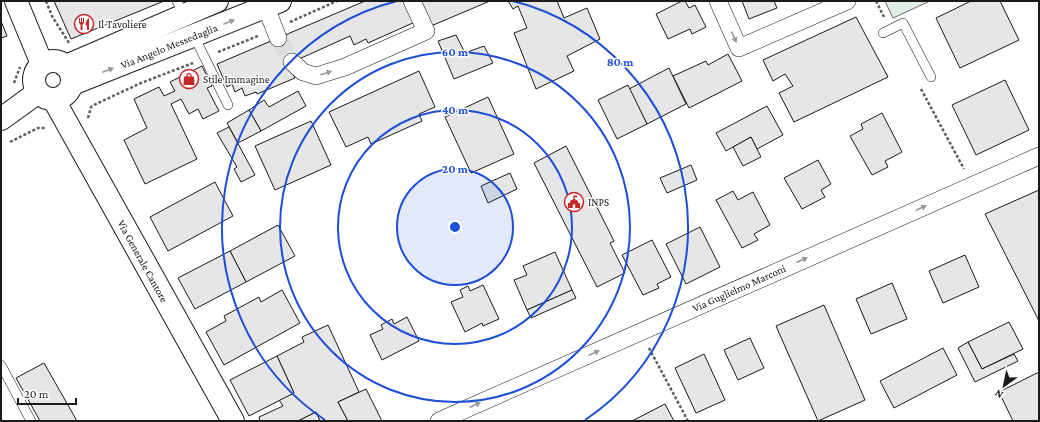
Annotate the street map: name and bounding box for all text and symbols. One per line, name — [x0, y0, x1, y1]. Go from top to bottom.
restaurant icon: Il Tavoliere — [73, 13, 95, 35]
place label: Il Tavoliere — [98, 18, 147, 30]
one-way arrow — [224, 18, 236, 24]
street label: Via Angelo Messedaglia — [119, 21, 220, 72]
one-way arrow — [731, 31, 737, 42]
text: 60 m — [442, 45, 469, 59]
text: 80 m — [607, 55, 634, 69]
one-way arrow — [103, 66, 115, 72]
shop icon: Stile Immagine — [178, 68, 200, 90]
one-way arrow — [320, 70, 332, 76]
place label: Stile Immagine — [203, 73, 270, 86]
text: 40 m — [442, 103, 469, 117]
text: 20 m — [442, 162, 469, 176]
public building icon: INPS — [563, 191, 585, 213]
place label: INPS — [588, 196, 609, 208]
one-way arrow — [915, 205, 927, 211]
street label: Via Generale Cantore — [115, 218, 171, 304]
centre of rings — [448, 220, 462, 234]
one-way arrow — [796, 257, 808, 264]
street label: Via Guglielmo Marconi — [691, 262, 788, 315]
one-way arrow — [588, 349, 600, 355]
north arrow — [984, 366, 1024, 406]
scale bar — [18, 380, 76, 406]
text: 20 m — [24, 387, 49, 401]
text: N — [992, 387, 1005, 401]
one-way arrow — [469, 402, 480, 408]

